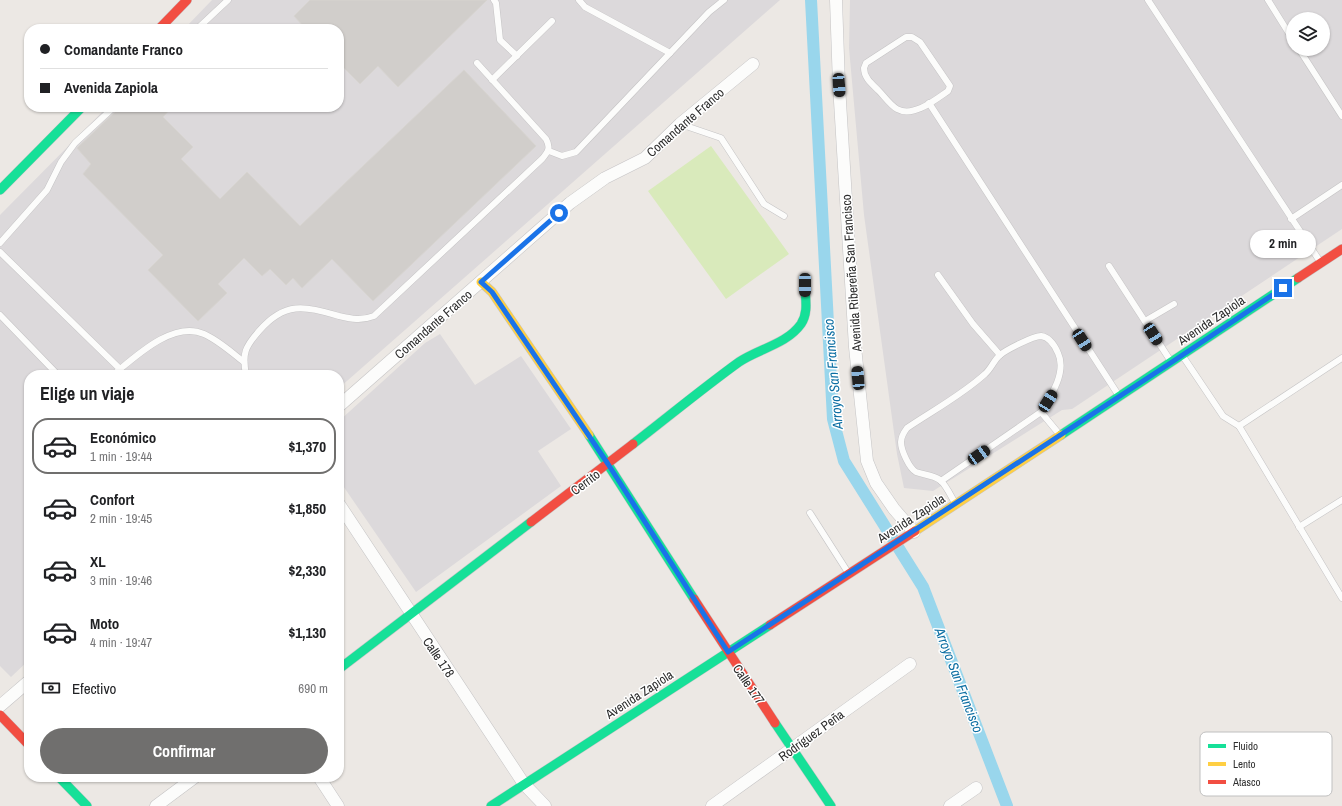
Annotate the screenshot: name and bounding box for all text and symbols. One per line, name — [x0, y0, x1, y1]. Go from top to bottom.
map controls — [1286, 12, 1330, 56]
button: layers — [1286, 12, 1330, 56]
text: Comandante Franco — [64, 39, 183, 60]
car — [832, 73, 846, 97]
text: Avenida Zapiola — [64, 77, 158, 98]
street label: Comandante Franco — [643, 84, 728, 161]
street label: Avenida Ribereña San Francisco — [838, 194, 866, 353]
route start — [550, 204, 568, 222]
callout: 2 min — [1250, 230, 1316, 258]
text: 2 min — [1269, 235, 1297, 252]
car — [799, 273, 811, 297]
route end — [1274, 279, 1292, 297]
street label: Comandante Franco — [391, 286, 476, 363]
street label: Avenida Zapiola — [1174, 292, 1248, 350]
water label: Arroyo San Francisco — [819, 318, 847, 431]
car — [1141, 321, 1165, 347]
car — [1070, 327, 1094, 353]
car — [851, 366, 865, 390]
text: Elige un viaje — [40, 381, 134, 406]
car — [1037, 388, 1059, 414]
text: Económico — [90, 427, 156, 448]
icon: car — [42, 428, 78, 464]
text: $1,370 — [288, 436, 326, 457]
car — [966, 443, 992, 467]
text: 1 min · 19:44 — [90, 448, 152, 465]
street label: Cerrito — [567, 466, 603, 499]
text: Confort — [90, 489, 134, 510]
icon: car — [42, 490, 78, 526]
street label: Avenida Zapiola — [873, 490, 948, 547]
text: $1,850 — [288, 498, 326, 519]
text: 2 min · 19:45 — [90, 510, 152, 527]
text: XL — [90, 551, 106, 572]
icon: car — [42, 552, 78, 588]
text: $2,330 — [288, 560, 326, 581]
text: 3 min · 19:46 — [90, 572, 152, 589]
text: Moto — [90, 613, 119, 634]
icon: car — [42, 614, 78, 650]
text: $1,130 — [288, 622, 326, 643]
water label: Arroyo San Francisco — [930, 624, 987, 735]
text: 4 min · 19:47 — [90, 634, 152, 651]
street label: Calle 178 — [419, 634, 458, 681]
street label: Calle 177 — [729, 661, 768, 708]
street label: Avenida Zapiola — [601, 666, 676, 723]
icon: cash — [40, 677, 62, 699]
text: Efectivo — [72, 678, 116, 699]
text: 690 m — [298, 680, 328, 697]
street label: Rodríguez Peña — [775, 706, 848, 765]
button: Confirmar — [40, 728, 328, 774]
legend — [1200, 732, 1332, 796]
text: Fluido — [1233, 739, 1258, 753]
text: Lento — [1233, 757, 1256, 771]
text: Atasco — [1232, 775, 1261, 789]

